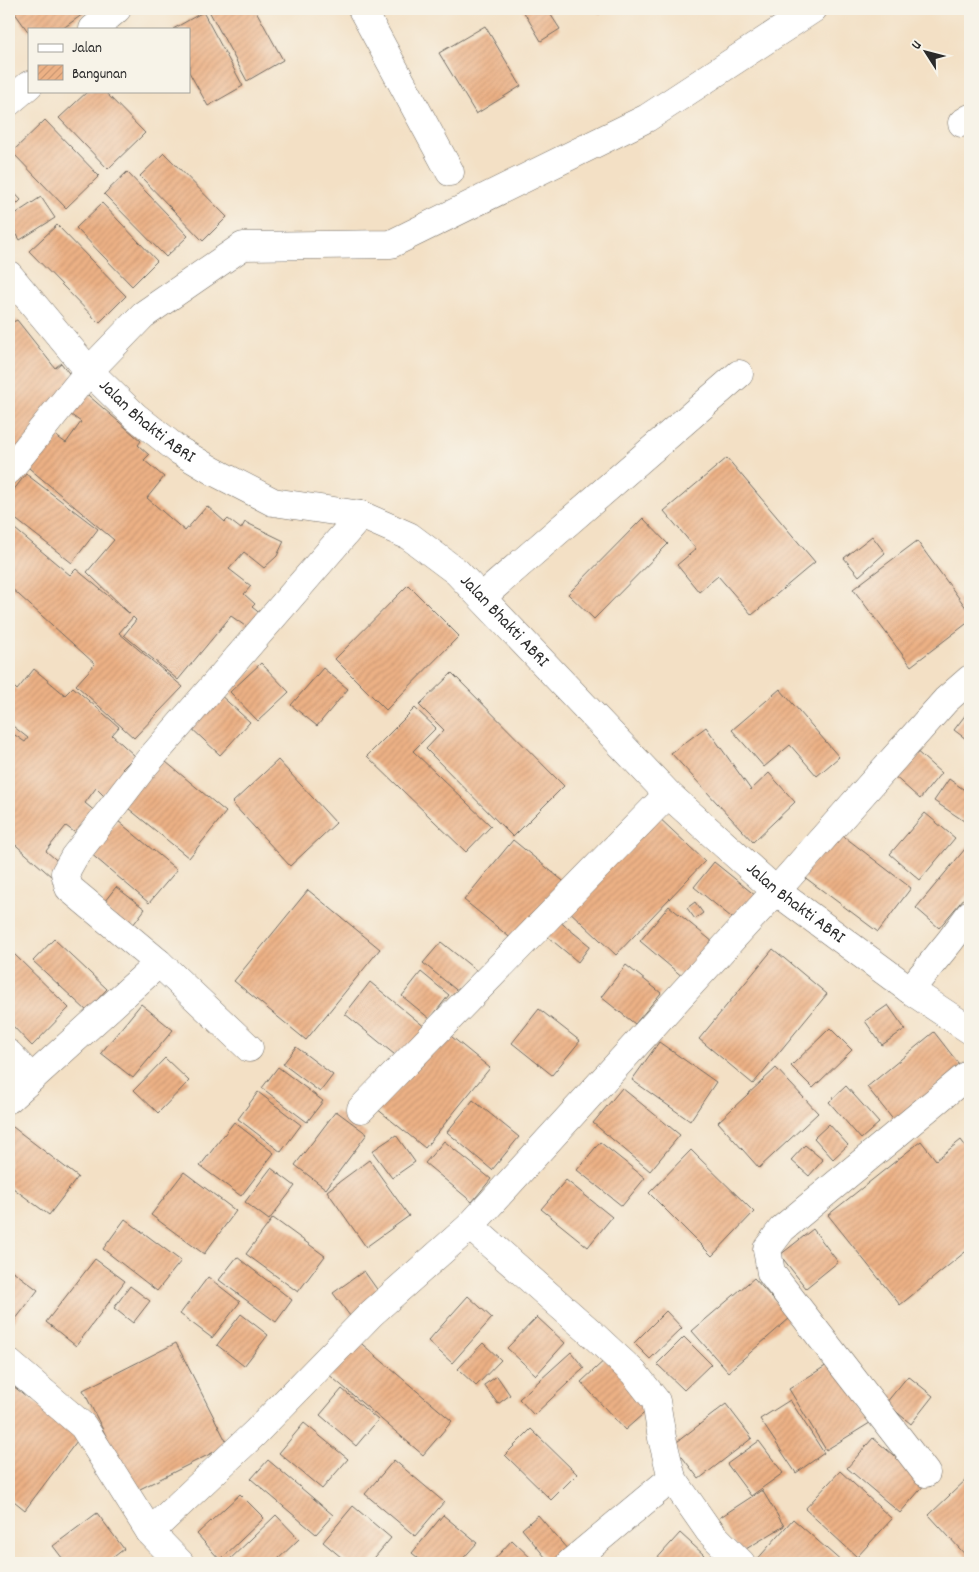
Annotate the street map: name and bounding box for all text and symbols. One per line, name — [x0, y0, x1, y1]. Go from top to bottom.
legend — [28, 28, 190, 92]
north arrow — [902, 28, 952, 78]
text: U — [907, 37, 927, 54]
text: Jalan — [72, 38, 102, 60]
text: Bangunan — [72, 64, 127, 86]
street label: Jalan Bhakti ABRI — [93, 374, 200, 470]
street label: Jalan Bhakti ABRI — [454, 569, 555, 674]
street label: Jalan Bhakti ABRI — [740, 857, 850, 950]

